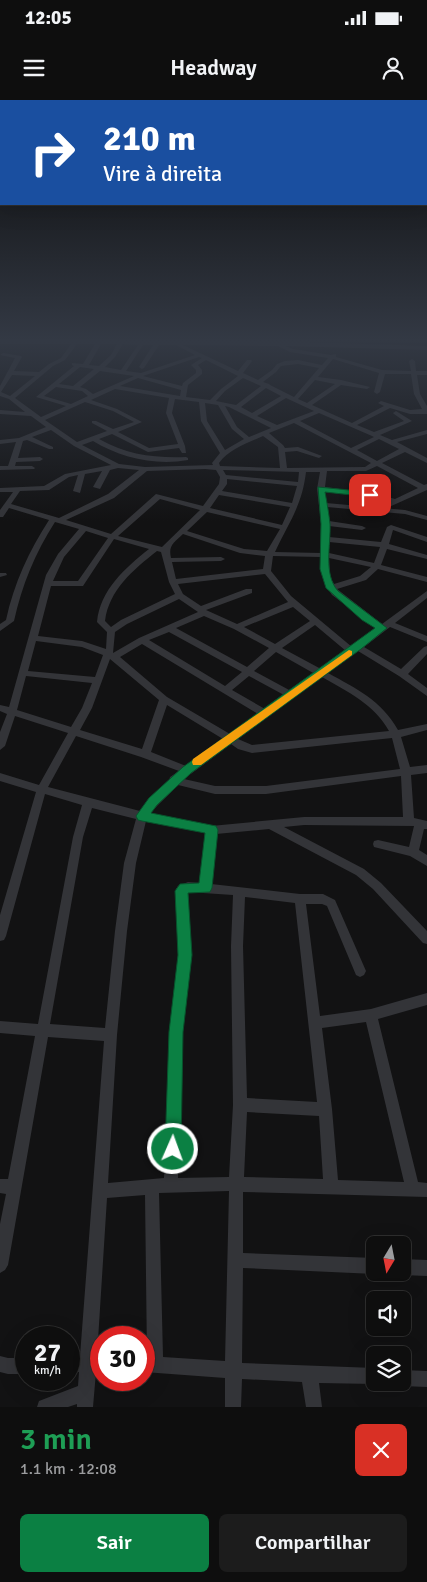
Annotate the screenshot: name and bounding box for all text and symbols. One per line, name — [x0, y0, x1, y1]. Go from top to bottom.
text: 12:05 — [25, 6, 72, 30]
icon: menu — [20, 54, 48, 82]
text: Headway — [170, 54, 257, 81]
icon: person — [379, 54, 407, 82]
text: 210 m — [103, 117, 196, 160]
icon: right — [20, 120, 85, 185]
text: Vire à direita — [103, 160, 222, 187]
pin — [349, 474, 391, 516]
icon: arrive — [356, 481, 384, 509]
position arrow — [146, 1122, 198, 1174]
north arrow — [366, 1236, 411, 1281]
map controls — [366, 1236, 411, 1391]
button: sound — [366, 1291, 411, 1336]
speed limit sign: 30 — [90, 1326, 155, 1391]
text: 27 — [34, 1337, 61, 1368]
button: layers — [366, 1346, 411, 1391]
text: km/h — [34, 1363, 61, 1378]
text: 3 min — [20, 1421, 92, 1458]
button: close — [355, 1424, 407, 1476]
text: 1.1 km · 12:08 — [20, 1459, 117, 1479]
button: Sair — [20, 1514, 209, 1572]
button: Compartilhar — [219, 1514, 407, 1572]

